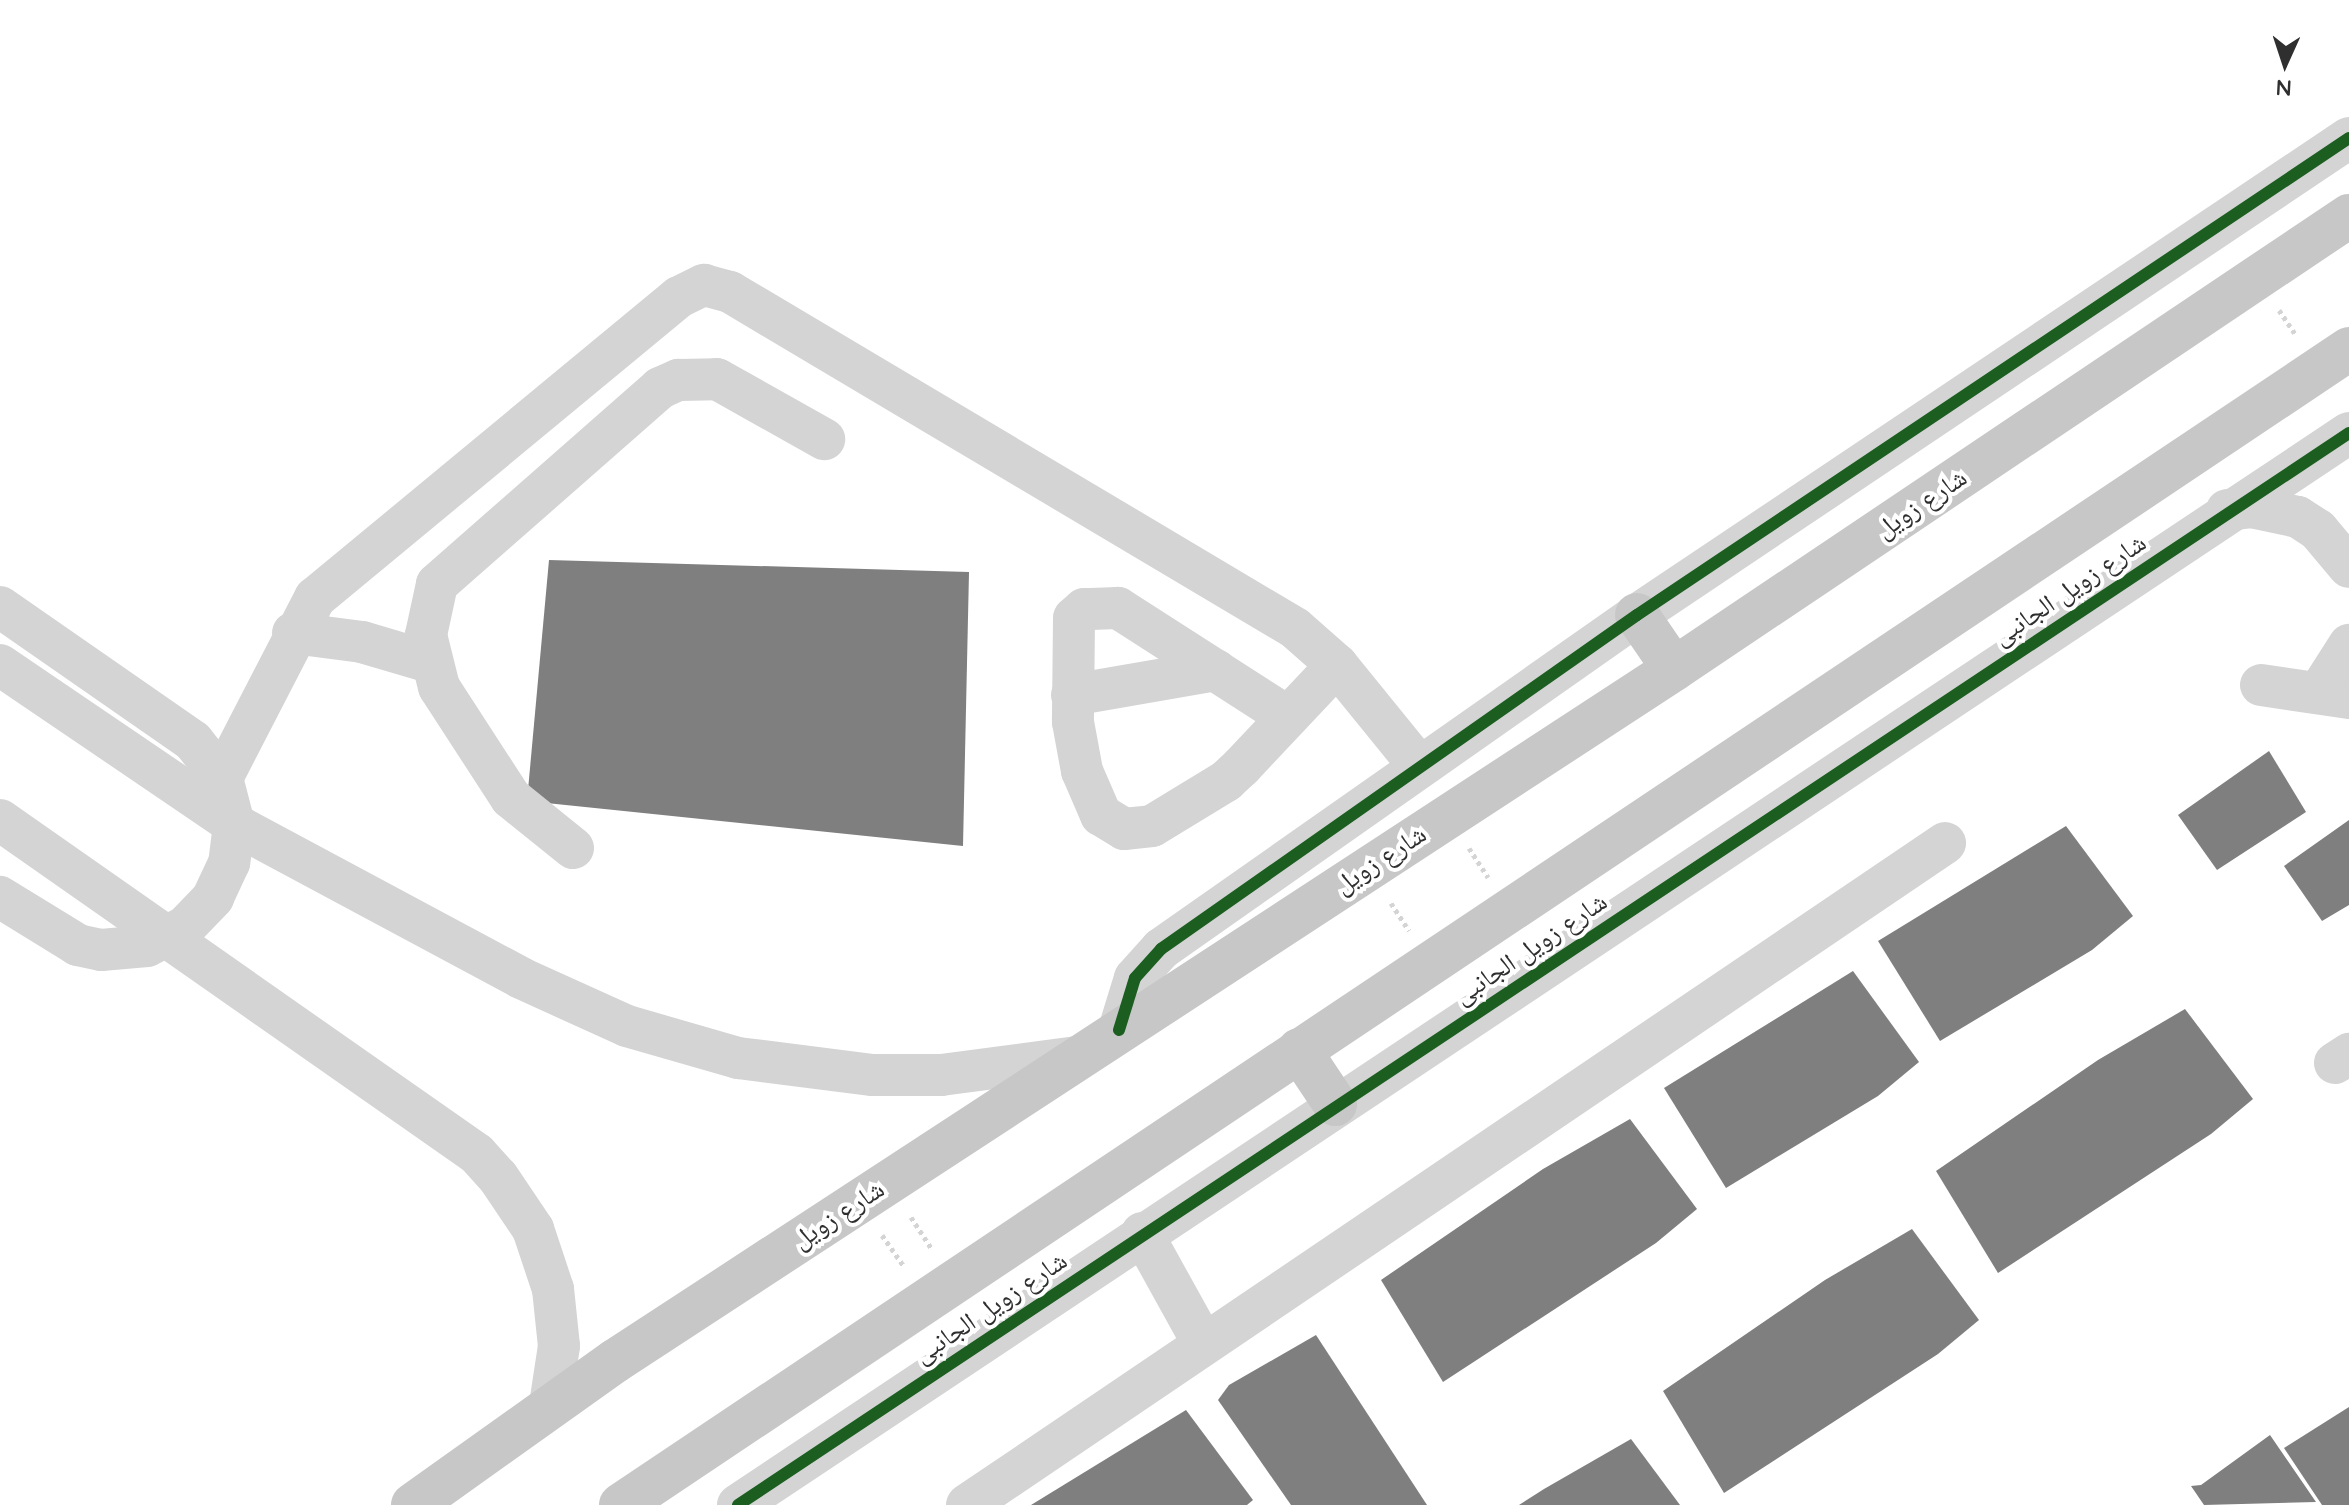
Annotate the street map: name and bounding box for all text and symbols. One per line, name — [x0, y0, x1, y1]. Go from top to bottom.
north arrow — [2245, 24, 2325, 104]
text: N — [2275, 74, 2293, 102]
street label: شارع زويل — [1870, 461, 1972, 545]
street label: شارع زويل الجانبى — [1986, 526, 2152, 652]
street label: شارع زويل — [1328, 818, 1432, 900]
street label: شارع زويل الجانبى — [1447, 885, 1613, 1011]
street label: شارع زويل — [786, 1173, 890, 1255]
street label: شارع زويل الجانبى — [907, 1244, 1073, 1370]

